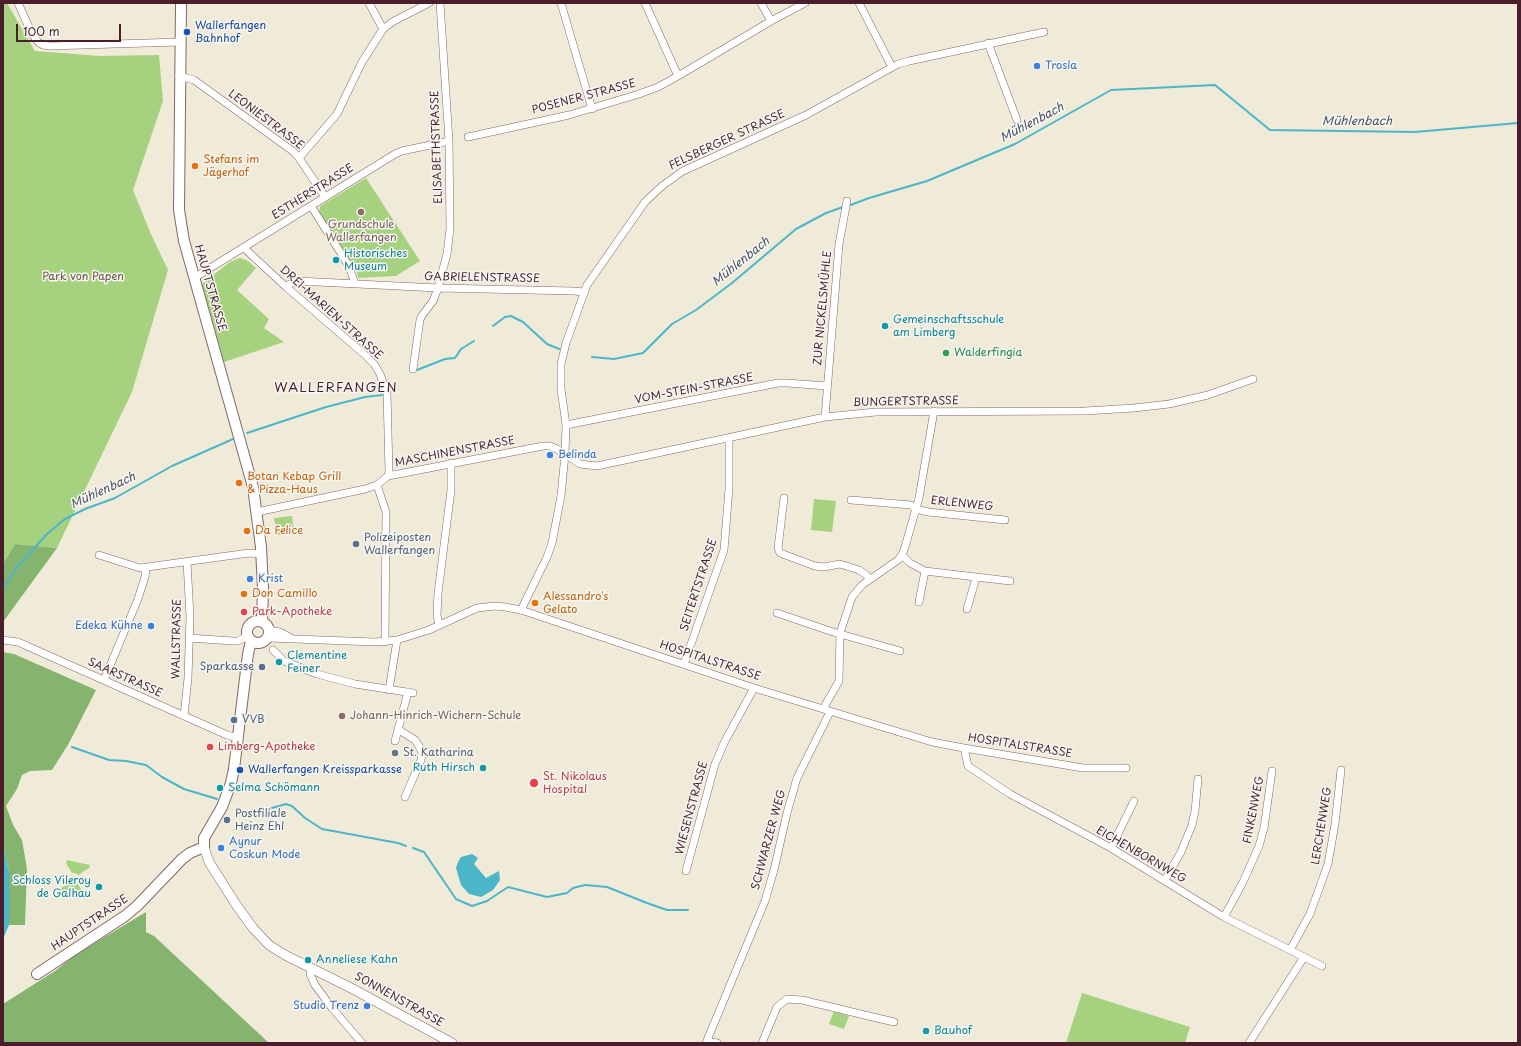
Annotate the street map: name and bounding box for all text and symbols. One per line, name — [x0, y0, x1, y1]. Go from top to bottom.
scale bar — [18, 16, 123, 42]
place label: Wallerfangen Bahnhof — [195, 19, 266, 45]
text: 100 m — [23, 22, 60, 40]
marker: Wallerfangen Bahnhof — [182, 27, 192, 37]
place label: Trosla — [1045, 59, 1077, 73]
marker: Trosla — [1032, 61, 1042, 71]
street label: POSENER STRASSE — [531, 77, 637, 117]
street label: LEONIESTRASSE — [226, 87, 306, 153]
street label: ELISABETHSTRASSE — [428, 90, 446, 204]
water label: Mühlenbach — [998, 100, 1066, 146]
street label: FELSBERGER STRASSE — [667, 107, 787, 173]
water label: Mühlenbach — [1322, 115, 1392, 129]
place label: Stefans im Jägerhof — [203, 153, 259, 179]
marker: Stefans im Jägerhof — [190, 161, 200, 171]
street label: ESTHERSTRASSE — [270, 161, 356, 223]
marker: Grundschule Wallerfangen — [356, 207, 366, 217]
place label: Grundschule Wallerfangen — [325, 218, 397, 244]
water label: Mühlenbach — [709, 234, 773, 290]
street label: HAUPTSTRASSE — [191, 243, 229, 333]
place label: Historisches Museum — [344, 247, 407, 273]
street label: ZUR NICKELSMÜHLE — [811, 250, 835, 366]
marker: Historisches Museum — [331, 255, 341, 265]
street label: DREI-MARIEN-STRASSE — [277, 263, 385, 363]
park label: Park von Papen — [42, 270, 124, 284]
street label: GABRIELENSTRASSE — [424, 270, 540, 286]
place label: Gemeinschaftsschule am Limberg — [893, 313, 1004, 339]
marker: Gemeinschaftsschule am Limberg — [880, 321, 890, 331]
place label: Walderfingia — [954, 346, 1022, 360]
marker: Walderfingia — [941, 348, 951, 358]
street label: VOM-STEIN-STRASSE — [634, 371, 754, 407]
district label: WALLERFANGEN — [276, 380, 396, 396]
street label: BUNGERTSTRASSE — [853, 394, 959, 410]
street label: MASCHINENSTRASSE — [394, 434, 516, 470]
place label: Belinda — [558, 448, 597, 462]
marker: Belinda — [545, 450, 555, 460]
water label: Mühlenbach — [68, 470, 138, 512]
place label: Botan Kebap Grill & Pizza-Haus — [247, 470, 341, 496]
marker: Botan Kebap Grill & Pizza-Haus — [234, 478, 244, 488]
street label: ERLENWEG — [930, 494, 994, 514]
place label: Da Felice — [255, 524, 303, 538]
marker: Da Felice — [242, 526, 252, 536]
place label: Polizeiposten Wallerfangen — [364, 531, 435, 557]
street label: SEITERTSTRASSE — [678, 537, 720, 633]
marker: Polizeiposten Wallerfangen — [351, 539, 361, 549]
place label: Krist — [258, 572, 283, 586]
marker: Krist — [245, 574, 255, 584]
place label: Don Camillo — [252, 587, 317, 601]
marker: Don Camillo — [239, 589, 249, 599]
place label: Alessandro's Gelato — [543, 590, 608, 616]
marker: Alessandro's Gelato — [530, 598, 540, 608]
street label: WALLSTRASSE — [170, 599, 184, 679]
place label: Park-Apotheke — [252, 605, 332, 619]
marker: Park-Apotheke — [239, 607, 249, 617]
place label: Edeka Kühne — [75, 619, 143, 633]
marker: Edeka Kühne — [146, 621, 156, 631]
street label: HOSPITALSTRASSE — [658, 638, 762, 684]
place label: Clementine Feiner — [287, 649, 347, 675]
street label: SAARSTRASSE — [86, 656, 164, 700]
marker: Clementine Feiner — [274, 657, 284, 667]
place label: Sparkasse — [200, 660, 254, 674]
marker: Sparkasse — [257, 662, 267, 672]
place label: Johann-Hinrich-Wichern-Schule — [350, 709, 521, 723]
marker: Johann-Hinrich-Wichern-Schule — [337, 711, 347, 721]
place label: VVB — [242, 713, 264, 727]
marker: VVB — [229, 715, 239, 725]
street label: HOSPITALSTRASSE — [967, 731, 1073, 761]
place label: Limberg-Apotheke — [218, 740, 315, 754]
marker: Limberg-Apotheke — [205, 742, 215, 752]
place label: St. Katharina — [403, 746, 474, 760]
marker: St. Katharina — [390, 748, 400, 758]
street label: WIESENSTRASSE — [673, 760, 711, 856]
place label: Ruth Hirsch — [413, 761, 475, 775]
place label: Wallerfangen Kreissparkasse — [248, 763, 402, 777]
marker: Ruth Hirsch — [478, 763, 488, 773]
marker: Wallerfangen Kreissparkasse — [235, 765, 245, 775]
place label: St. Nikolaus Hospital — [543, 770, 607, 796]
street label: FINKENWEG — [1241, 775, 1267, 845]
marker: St. Nikolaus Hospital — [528, 777, 540, 789]
place label: Selma Schömann — [228, 781, 320, 795]
marker: Selma Schömann — [215, 783, 225, 793]
street label: LERCHENWEG — [1309, 786, 1335, 866]
street label: SCHWARZER WEG — [749, 788, 789, 892]
place label: Postfiliale Heinz Ehl — [235, 807, 287, 833]
marker: Postfiliale Heinz Ehl — [222, 815, 232, 825]
street label: EICHENBORNWEG — [1094, 824, 1188, 886]
place label: Aynur Coskun Mode — [229, 835, 300, 861]
marker: Aynur Coskun Mode — [216, 843, 226, 853]
place label: Schloss Vileroy de Galhau — [13, 874, 91, 900]
marker: Schloss Vileroy de Galhau — [94, 882, 104, 892]
street label: HAUPTSTRASSE — [49, 892, 131, 954]
place label: Anneliese Kahn — [316, 953, 398, 967]
marker: Anneliese Kahn — [303, 955, 313, 965]
street label: SONNENSTRASSE — [352, 970, 446, 1030]
place label: Studio Trenz — [293, 999, 359, 1013]
marker: Studio Trenz — [362, 1001, 372, 1011]
place label: Bauhof — [934, 1024, 972, 1038]
marker: Bauhof — [921, 1026, 931, 1036]

